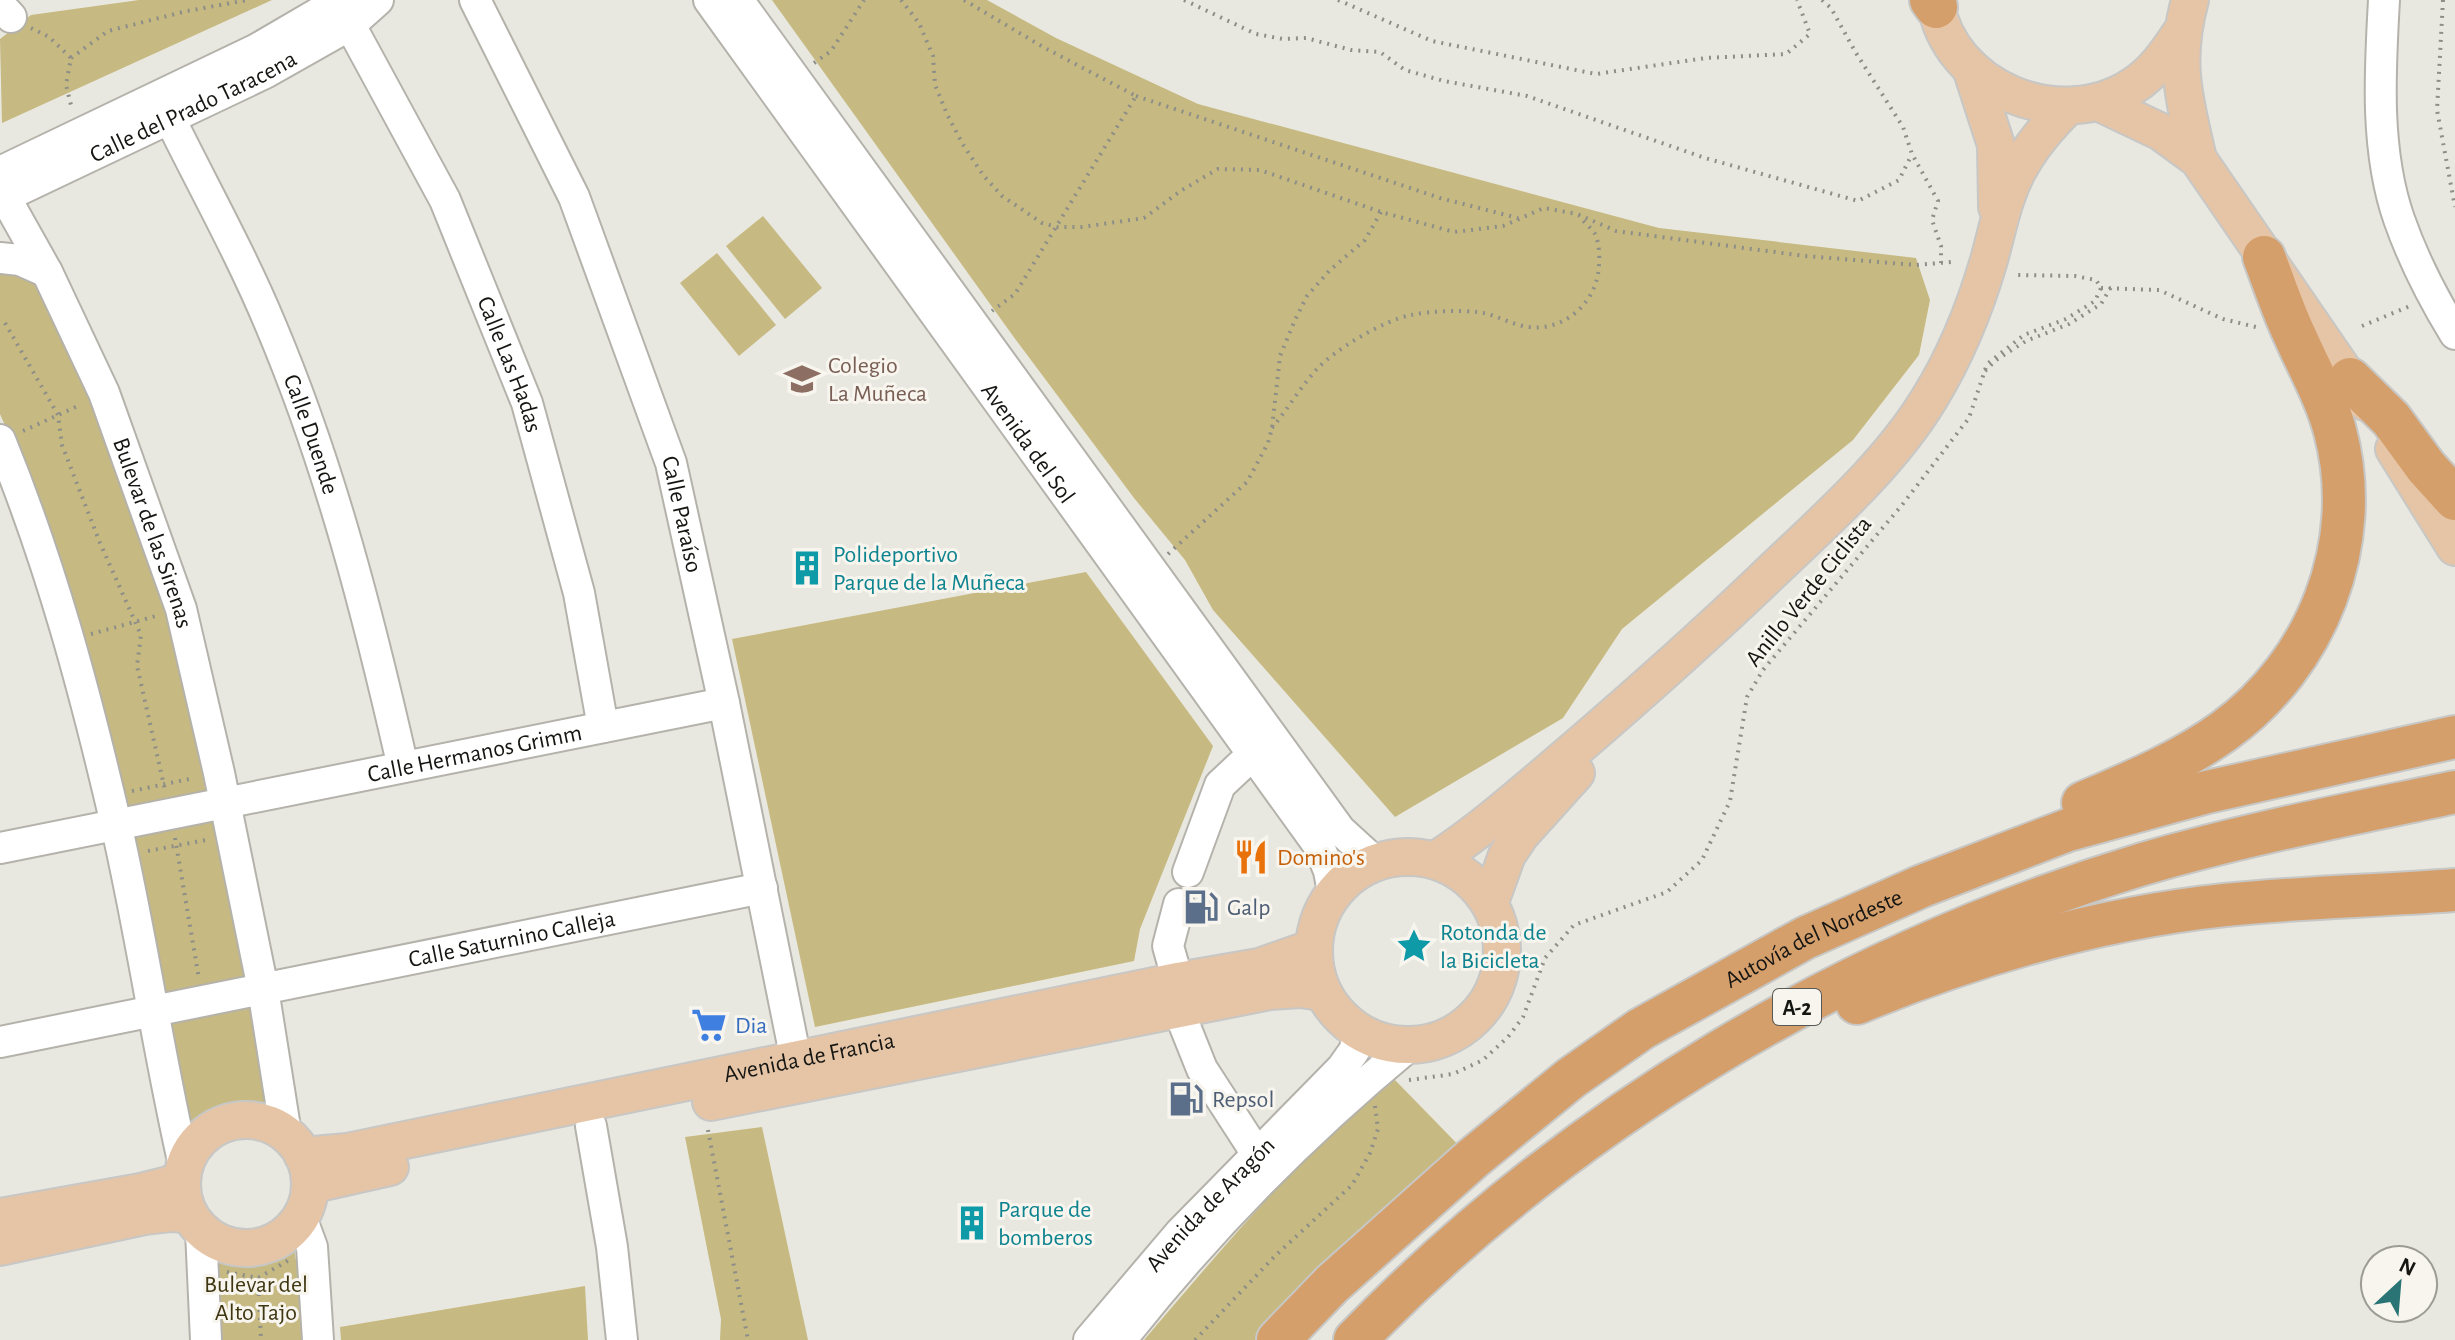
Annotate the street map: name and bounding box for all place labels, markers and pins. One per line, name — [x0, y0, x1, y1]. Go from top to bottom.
place label: Colegio La Muñeca — [828, 354, 927, 406]
school or university icon: Colegio La Muñeca — [783, 360, 821, 398]
place label: Polideportivo Parque de la Muñeca — [833, 543, 1025, 595]
building icon: Polideportivo Parque de la Muñeca — [788, 549, 826, 587]
restaurant icon: Domino's — [1232, 838, 1270, 876]
place label: Domino's — [1277, 846, 1365, 870]
fuel station icon: Galp — [1182, 888, 1220, 926]
place label: Galp — [1227, 896, 1270, 920]
place label: Rotonda de la Bicicleta — [1440, 921, 1546, 973]
place icon: Rotonda de la Bicicleta — [1395, 927, 1433, 965]
supermarket icon: Dia — [690, 1006, 728, 1044]
place label: Dia — [735, 1014, 767, 1038]
fuel station icon: Repsol — [1167, 1080, 1205, 1118]
place label: Repsol — [1212, 1088, 1274, 1112]
place label: Parque de bomberos — [998, 1198, 1093, 1250]
building icon: Parque de bomberos — [953, 1204, 991, 1242]

